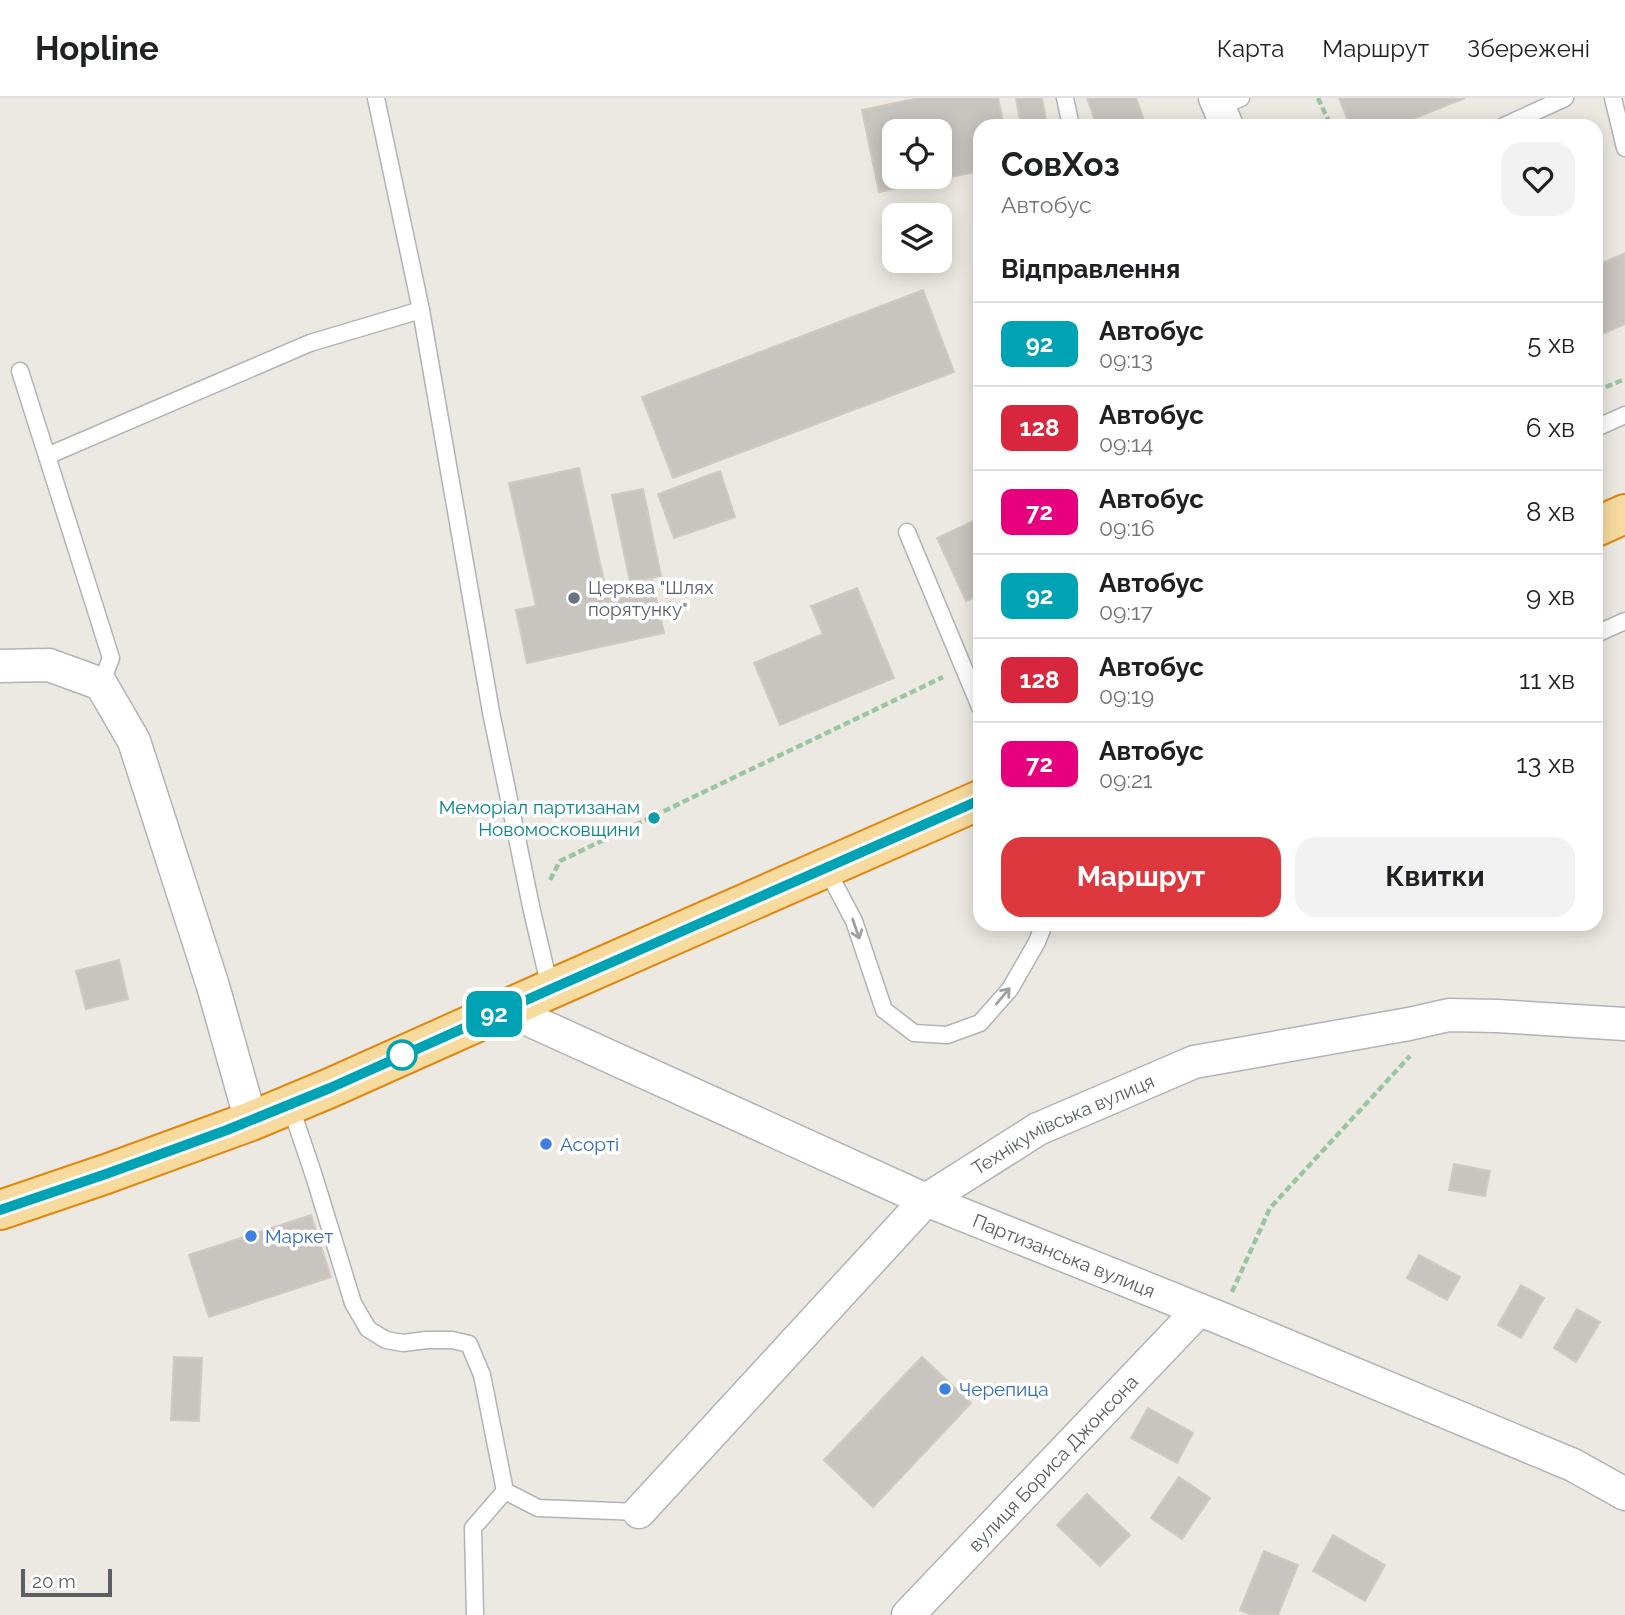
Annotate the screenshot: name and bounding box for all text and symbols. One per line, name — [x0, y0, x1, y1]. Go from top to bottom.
text: Hopline — [35, 29, 159, 68]
text: Карта — [1217, 34, 1284, 63]
text: Маршрут — [1322, 34, 1429, 63]
text: Збережені — [1467, 34, 1590, 63]
map controls — [882, 119, 952, 273]
button: locate — [882, 119, 952, 189]
button: heart — [1501, 142, 1575, 216]
text: СовХоз — [1001, 145, 1120, 184]
text: Автобус — [1001, 191, 1092, 218]
button: layers — [882, 203, 952, 273]
text: Відправлення — [1001, 254, 1180, 284]
text: Автобус — [1099, 316, 1204, 346]
text: 92 — [1026, 329, 1053, 358]
text: 5 хв — [1527, 329, 1575, 359]
text: 09:13 — [1099, 346, 1153, 373]
text: Автобус — [1099, 400, 1204, 430]
text: 128 — [1020, 413, 1059, 442]
text: 6 хв — [1526, 413, 1575, 443]
text: 09:14 — [1099, 430, 1153, 457]
text: Автобус — [1099, 484, 1204, 514]
text: 72 — [1026, 497, 1053, 526]
text: 8 хв — [1526, 497, 1575, 527]
text: 09:16 — [1099, 514, 1155, 541]
text: Автобус — [1099, 568, 1204, 598]
place label: Церква "Шлях порятунку" — [588, 576, 714, 620]
text: 92 — [1026, 581, 1053, 610]
text: 9 хв — [1526, 581, 1575, 611]
marker: Церква "Шлях порятунку" — [566, 590, 582, 606]
text: 09:17 — [1099, 598, 1153, 625]
text: Автобус — [1099, 652, 1204, 682]
text: 128 — [1020, 665, 1059, 694]
text: 11 хв — [1519, 665, 1575, 695]
text: 09:19 — [1099, 682, 1154, 709]
text: Автобус — [1099, 736, 1204, 766]
text: 72 — [1026, 749, 1053, 778]
text: 13 хв — [1516, 749, 1575, 779]
text: 09:21 — [1099, 766, 1153, 793]
place label: Меморіал партизанам Новомосковщини — [439, 796, 640, 840]
marker: Меморіал партизанам Новомосковщини — [646, 810, 662, 826]
button: Маршрут — [1001, 837, 1281, 917]
button: Квитки — [1295, 837, 1575, 917]
one-way arrow — [850, 918, 863, 940]
one-way arrow — [996, 988, 1011, 1006]
line badge: 92 — [462, 991, 526, 1037]
text: 92 — [480, 999, 508, 1028]
unlabelled marker — [387, 1040, 417, 1070]
street label: Технікумівська вулиця — [968, 1069, 1157, 1179]
place label: Асорті — [560, 1133, 619, 1155]
marker: Асорті — [538, 1136, 554, 1152]
street label: Партизанська вулиця — [970, 1209, 1158, 1302]
place label: Маркет — [265, 1225, 333, 1247]
marker: Маркет — [243, 1228, 259, 1244]
street label: вулиця Бориса Джонсона — [964, 1370, 1142, 1556]
place label: Черепица — [959, 1378, 1049, 1400]
marker: Черепица — [937, 1381, 953, 1397]
scale bar — [21, 1566, 112, 1598]
text: 20 m — [32, 1570, 76, 1592]

